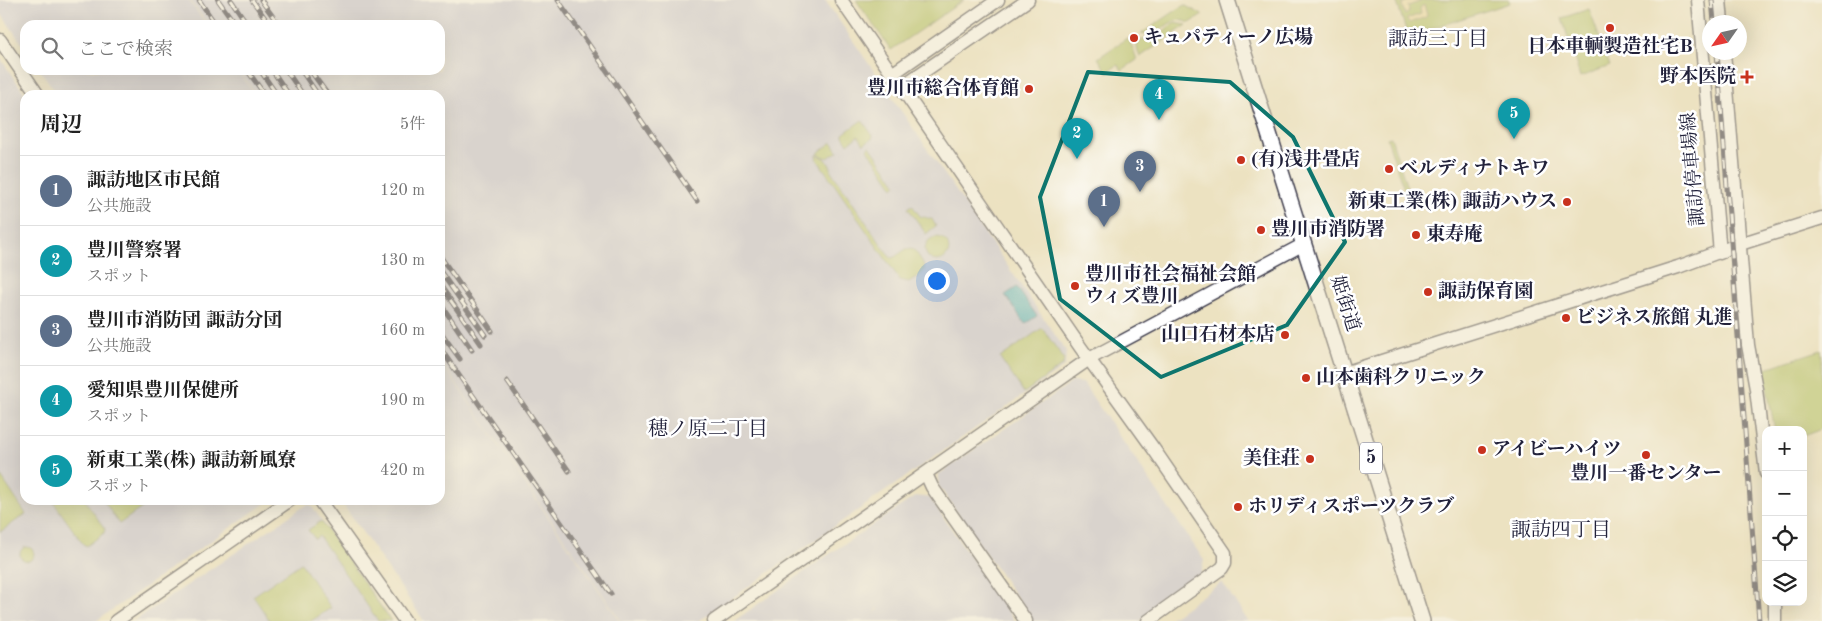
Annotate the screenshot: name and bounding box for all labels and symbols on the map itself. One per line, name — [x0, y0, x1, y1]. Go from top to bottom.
north arrow — [1702, 15, 1747, 60]
marker: 日本車輌製造社宅B — [1604, 22, 1616, 34]
place label: キュパティーノ広場 — [1144, 26, 1313, 48]
district label: 諏訪三丁目 — [1388, 28, 1488, 50]
marker: キュパティーノ広場 — [1128, 32, 1140, 44]
place label: 日本車輌製造社宅B — [1527, 35, 1693, 57]
place label: 野本医院 — [1660, 65, 1736, 87]
marker: 野本医院 — [1740, 70, 1754, 84]
place label: 豊川市総合体育館 — [867, 77, 1019, 99]
pin: 4 — [1143, 79, 1175, 120]
marker: 豊川市総合体育館 — [1023, 83, 1035, 95]
pin: 5 — [1498, 98, 1530, 139]
street label: 諏訪停車場線 — [1677, 111, 1708, 227]
pin: 2 — [1061, 118, 1093, 159]
place label: (有)浅井畳店 — [1251, 148, 1360, 170]
pin: 3 — [1124, 151, 1156, 192]
marker: (有)浅井畳店 — [1235, 154, 1247, 166]
place label: ベルディナトキワ — [1399, 158, 1549, 179]
marker: ベルディナトキワ — [1383, 163, 1395, 175]
pin: 1 — [1088, 186, 1120, 227]
place label: 新東工業(株) 諏訪ハウス — [1348, 190, 1557, 212]
marker: 新東工業(株) 諏訪ハウス — [1561, 196, 1573, 208]
place label: 豊川市消防署 — [1271, 218, 1385, 240]
place label: 東寿庵 — [1426, 223, 1483, 245]
marker: 豊川市消防署 — [1255, 224, 1267, 236]
marker: 東寿庵 — [1410, 229, 1422, 241]
place label: 豊川市社会福祉会館 ウィズ豊川 — [1085, 263, 1256, 307]
your location — [924, 268, 950, 294]
street label: 姫街道 — [1326, 273, 1364, 334]
marker: 豊川市社会福祉会館 ウィズ豊川 — [1069, 280, 1081, 292]
place label: 諏訪保育園 — [1438, 280, 1533, 302]
marker: 諏訪保育園 — [1422, 286, 1434, 298]
place label: ビジネス旅館 丸進 — [1576, 306, 1733, 328]
marker: ビジネス旅館 丸進 — [1560, 312, 1572, 324]
place label: 山口石材本店 — [1161, 323, 1275, 345]
marker: 山口石材本店 — [1279, 329, 1291, 341]
place label: 山本歯科クリニック — [1316, 366, 1486, 388]
marker: 山本歯科クリニック — [1300, 372, 1312, 384]
district label: 穂ノ原二丁目 — [648, 418, 768, 440]
place label: アイビーハイツ — [1492, 439, 1622, 460]
road number: 5 — [1360, 442, 1382, 473]
marker: アイビーハイツ — [1476, 444, 1488, 456]
place label: 美住荘 — [1243, 447, 1300, 469]
marker: 豊川一番センター — [1640, 449, 1652, 461]
marker: 美住荘 — [1304, 453, 1316, 465]
place label: 豊川一番センター — [1570, 462, 1722, 484]
place label: ホリディスポーツクラブ — [1248, 496, 1454, 517]
marker: ホリディスポーツクラブ — [1232, 501, 1244, 513]
district label: 諏訪四丁目 — [1511, 519, 1611, 541]

